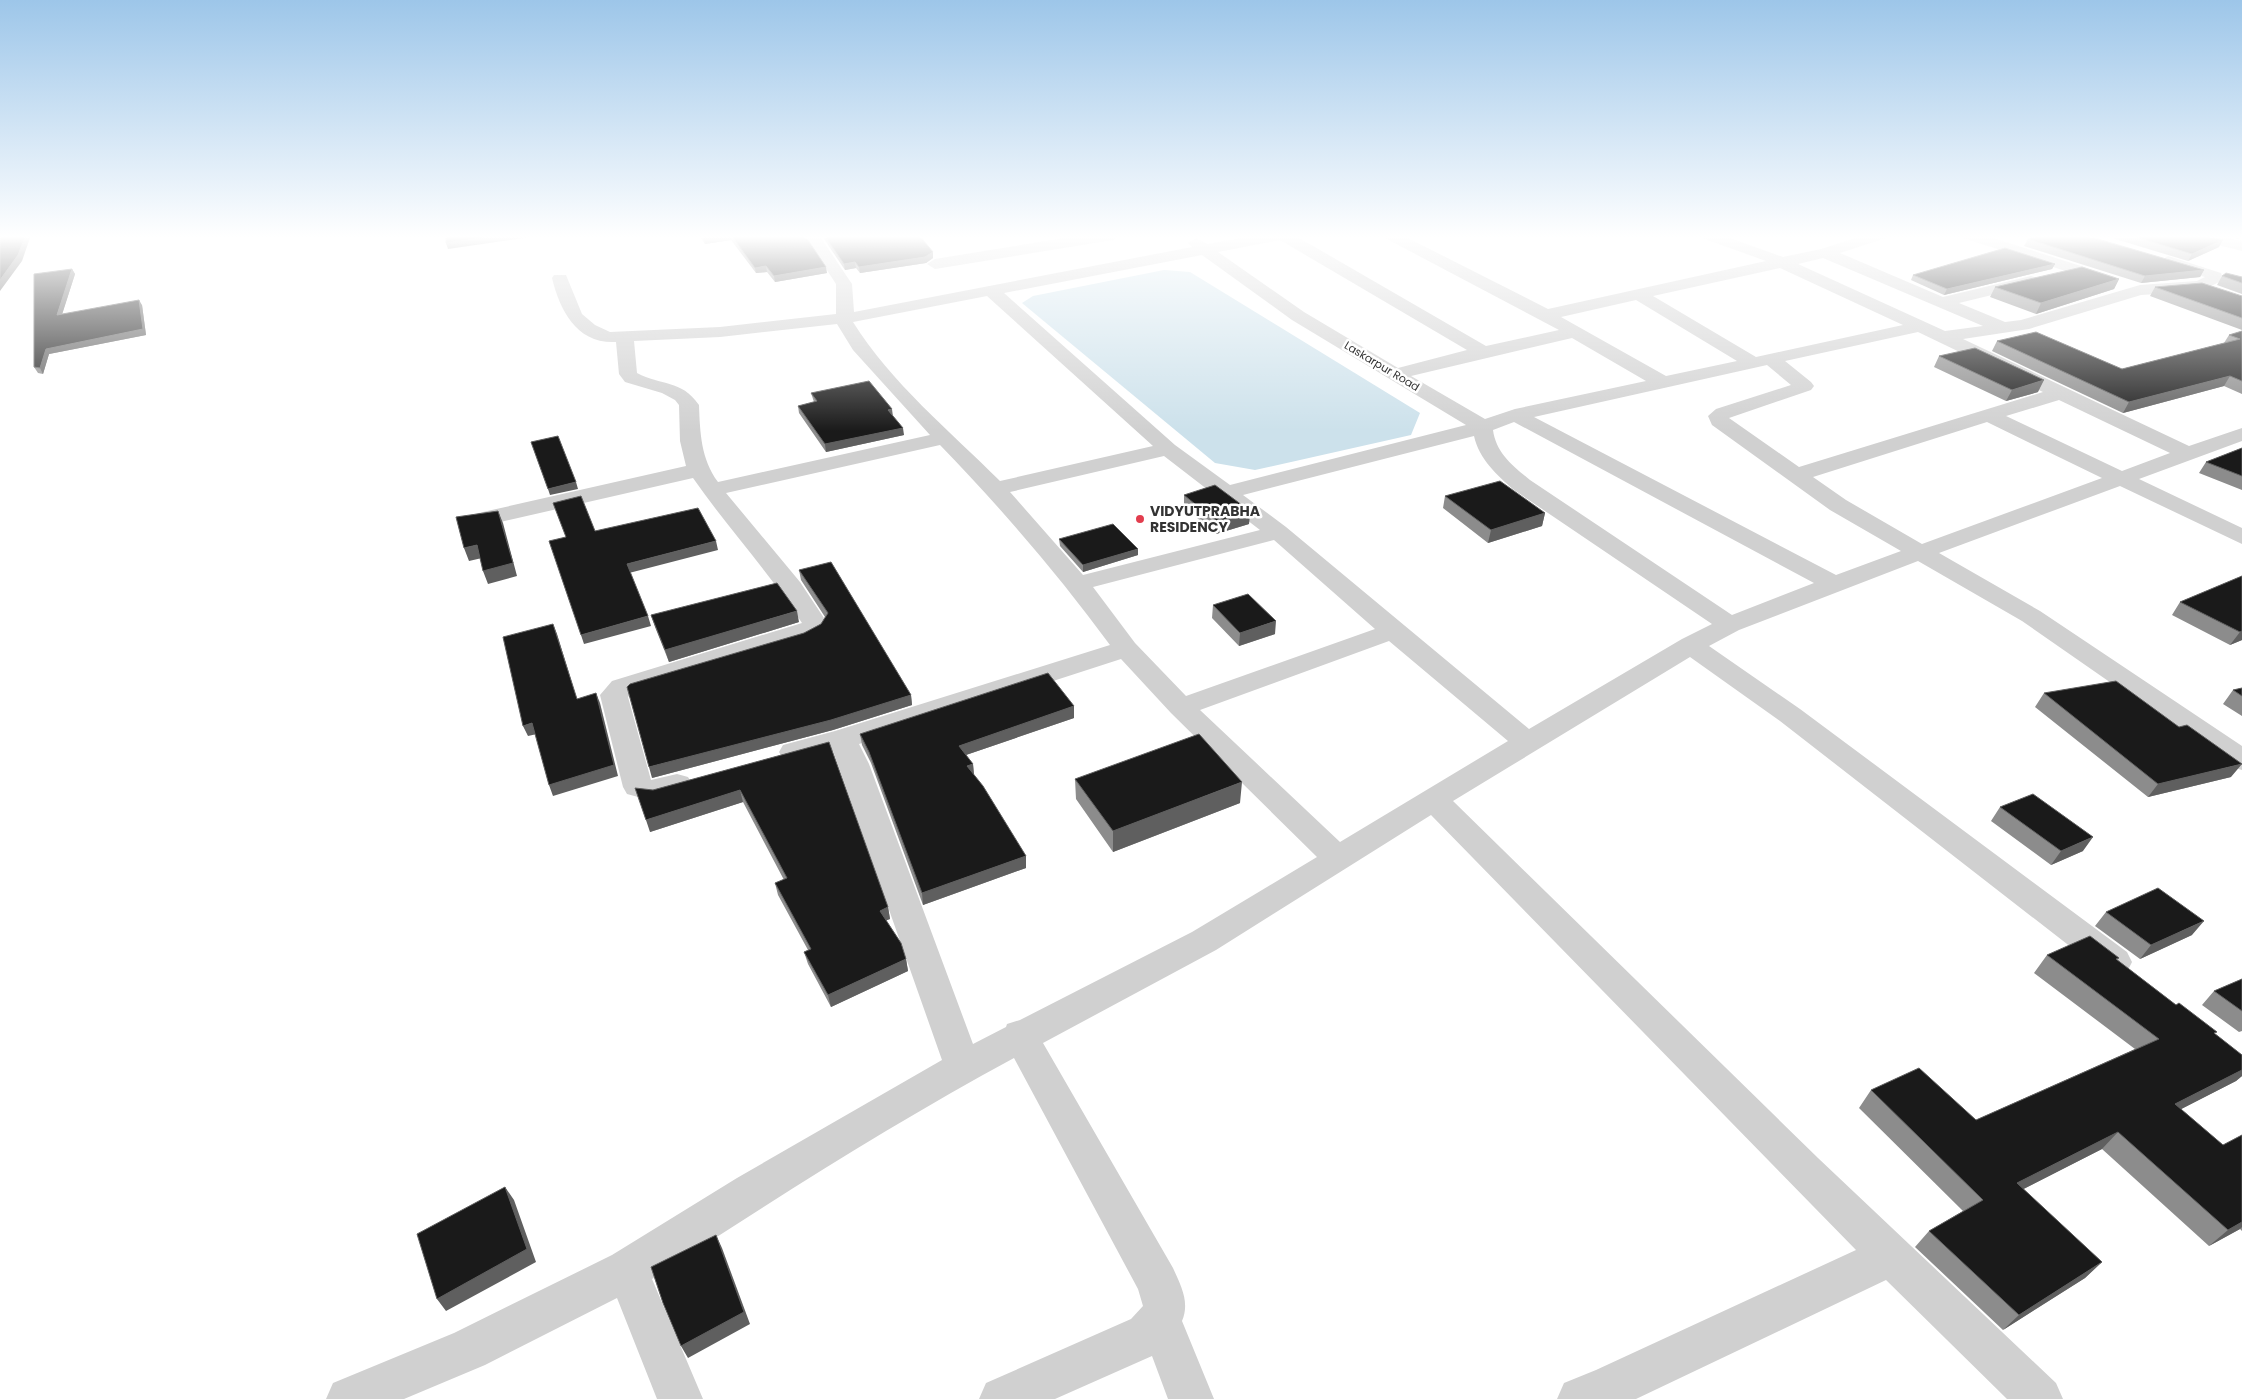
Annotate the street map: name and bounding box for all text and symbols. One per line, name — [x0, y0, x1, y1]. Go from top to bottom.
street label: Laskarpur Road — [1341, 337, 1423, 395]
place label: VIDYUTPRABHA RESIDENCY — [1150, 501, 1261, 537]
marker: VIDYUTPRABHA RESIDENCY — [1134, 513, 1146, 525]

